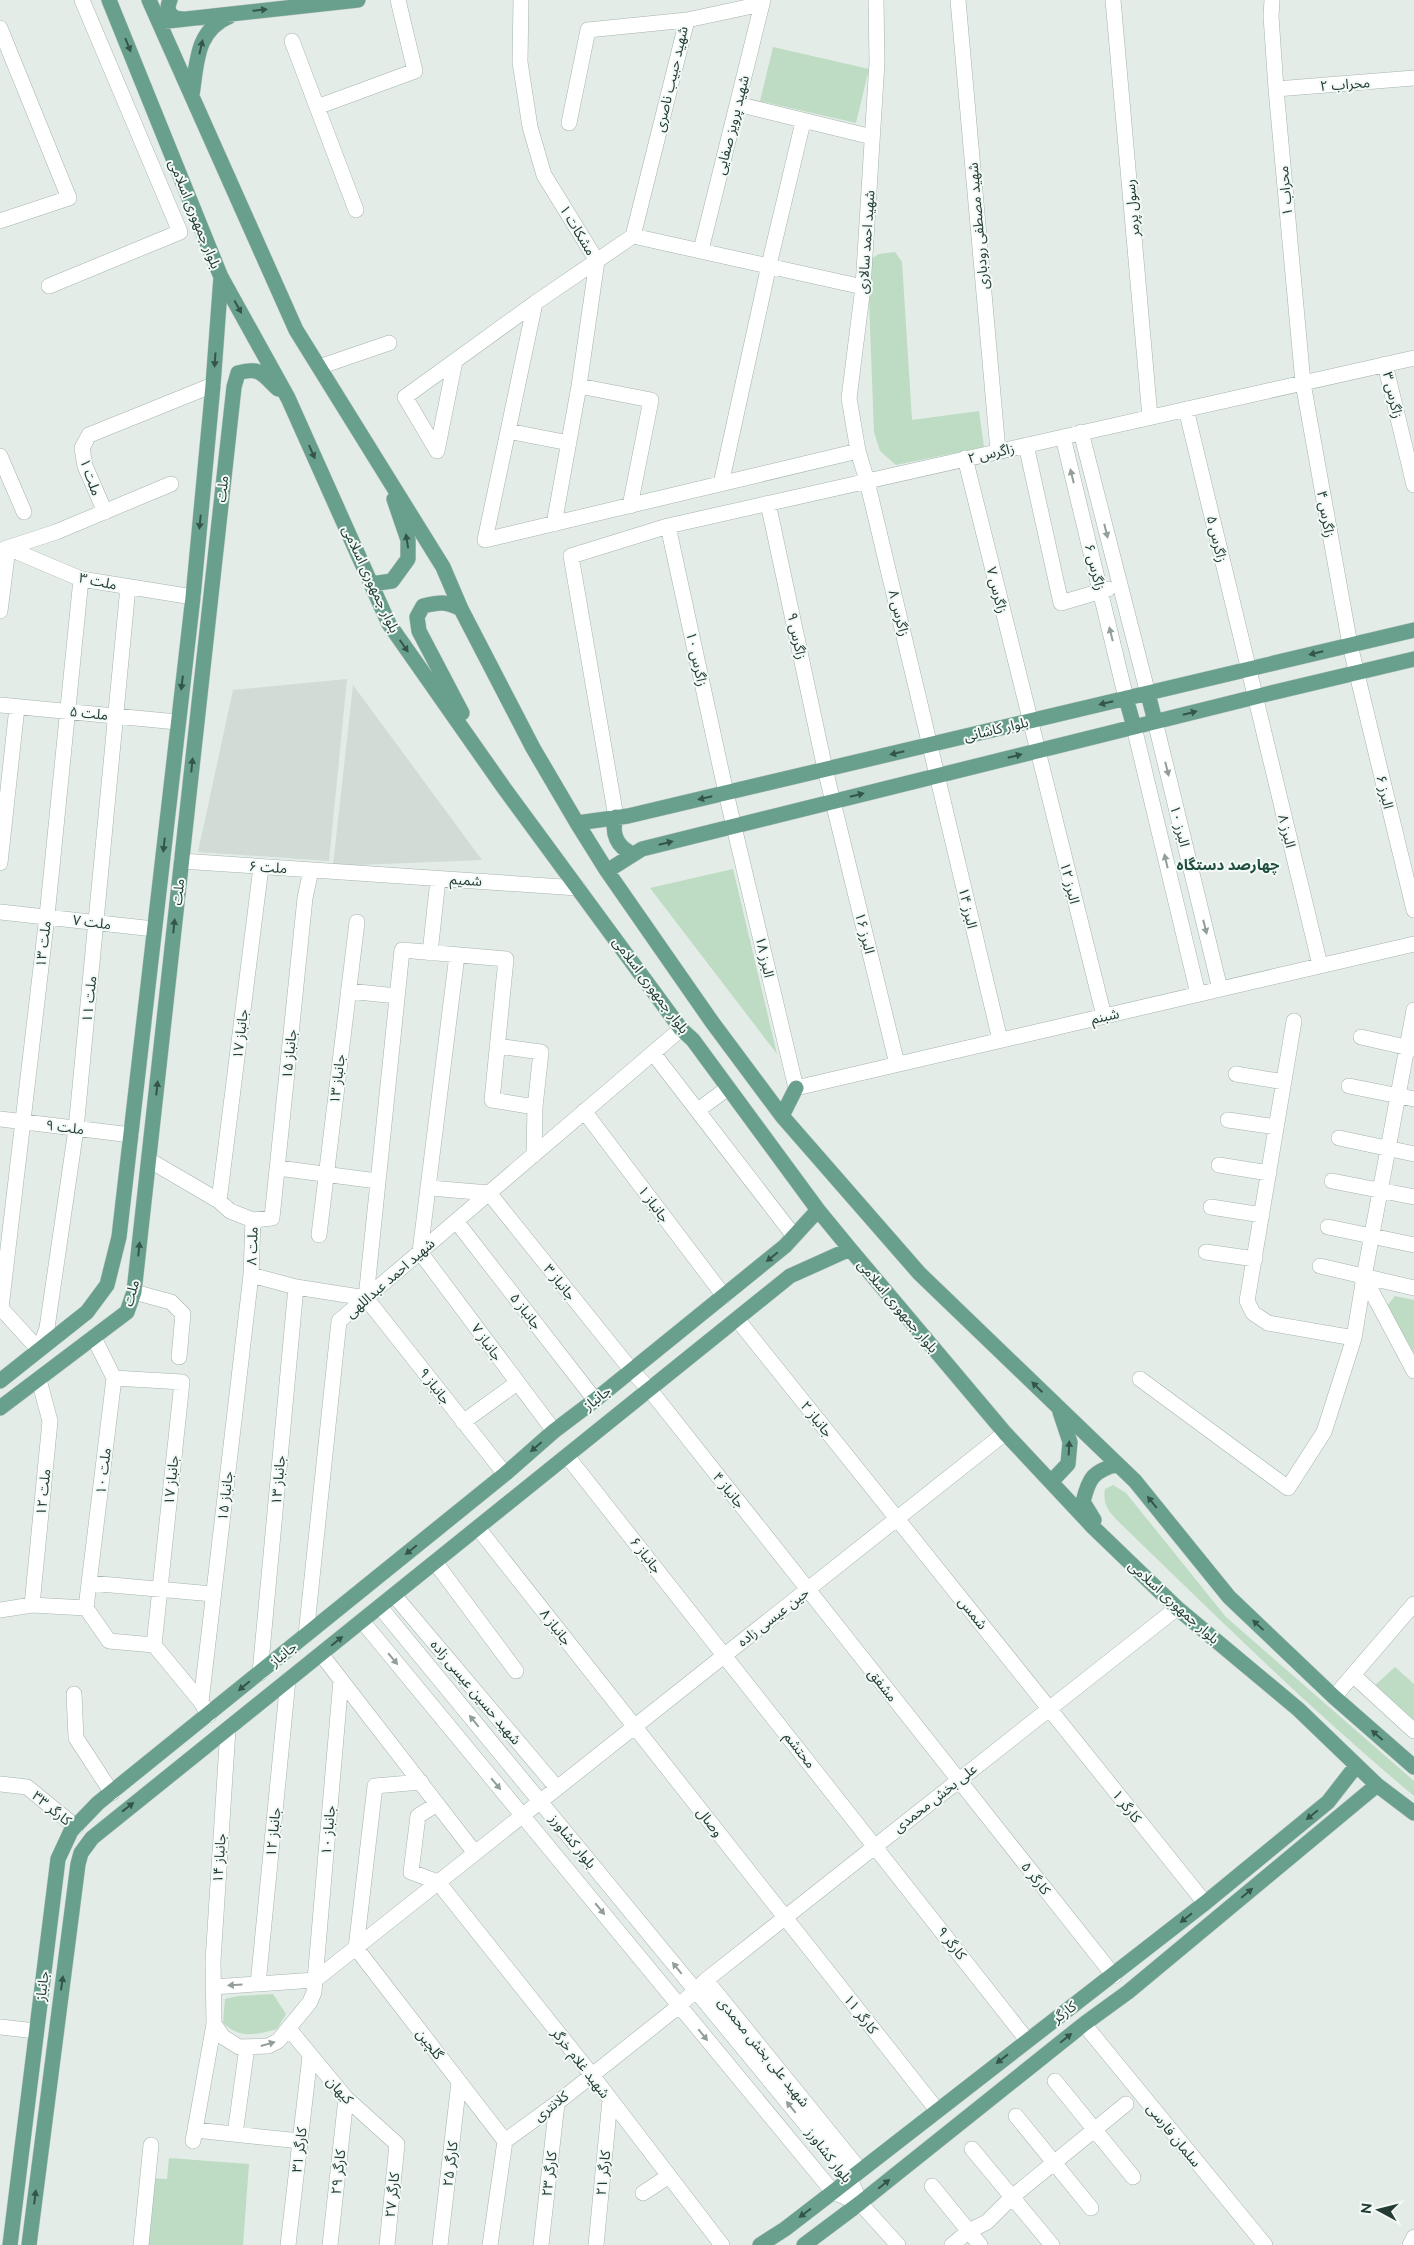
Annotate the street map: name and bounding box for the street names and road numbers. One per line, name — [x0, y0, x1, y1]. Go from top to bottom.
street label: شهید حبیب ناصری — [651, 25, 692, 134]
street label: شهید پرویز صفایی — [712, 74, 754, 177]
street label: محراب ۲ — [1319, 74, 1371, 95]
street label: بلوار جمهوری اسلامی — [165, 157, 224, 272]
street label: شهید مصطفی رودباری — [964, 162, 993, 290]
street label: محراب ۱ — [1275, 165, 1296, 217]
street label: رسول پرمر — [1122, 178, 1145, 238]
street label: شهید احمد سالاری — [854, 190, 879, 294]
street label: مشکات ۱ — [557, 202, 599, 258]
street label: زاگرس ۳ — [1379, 370, 1406, 420]
street label: زاگرس ۲ — [966, 440, 1016, 467]
street label: ملت ۱ — [77, 456, 105, 498]
street label: ملت — [213, 475, 231, 503]
street label: زاگرس ۴ — [1313, 489, 1338, 539]
street label: زاگرس ۵ — [1203, 514, 1230, 564]
street label: بلوار جمهوری اسلامی — [338, 523, 403, 636]
street label: زاگرس ۶ — [1081, 542, 1109, 592]
street label: زاگرس ۷ — [983, 565, 1011, 615]
street label: ملت ۳ — [78, 569, 118, 593]
street label: زاگرس ۸ — [885, 588, 913, 638]
street label: زاگرس ۹ — [783, 611, 810, 661]
street label: زاگرس ۱۰ — [682, 630, 711, 688]
street label: ملت ۵ — [69, 703, 109, 723]
street label: بلوار کاشانی — [962, 714, 1030, 745]
street label: البرز ۶ — [1372, 774, 1397, 811]
street label: البرز ۱۰ — [1166, 804, 1193, 849]
street label: البرز ۸ — [1274, 813, 1299, 850]
street label: ملت ۶ — [248, 858, 288, 876]
street label: البرز ۱۲ — [1056, 861, 1083, 906]
street label: شمیم — [449, 871, 483, 892]
street label: ملت — [169, 878, 187, 906]
street label: البرز ۱۴ — [954, 886, 981, 931]
street label: البرز ۱۶ — [851, 911, 878, 956]
street label: ملت ۷ — [72, 912, 112, 932]
street label: ملت ۱۳ — [32, 920, 54, 968]
street label: بلوار جمهوری اسلامی — [609, 934, 693, 1037]
street label: البرز ۱۸ — [751, 935, 778, 980]
street label: ملت ۱۱ — [79, 975, 99, 1023]
street label: شبنم — [1089, 1005, 1121, 1030]
street label: جانباز ۱۷ — [229, 1008, 252, 1060]
street label: جانباز ۱۵ — [278, 1028, 301, 1080]
street label: جانباز ۱۳ — [326, 1053, 349, 1105]
street label: ملت ۹ — [45, 1117, 85, 1137]
street label: جانباز ۱ — [634, 1183, 673, 1226]
street label: ملت ۸ — [243, 1227, 261, 1265]
street label: شهید احمد عبداللهی — [342, 1235, 439, 1322]
street label: بلوار جمهوری اسلامی — [854, 1256, 942, 1357]
street label: جانباز ۳ — [540, 1261, 579, 1304]
street label: ملت — [120, 1278, 142, 1308]
street label: جانباز ۵ — [506, 1290, 545, 1333]
street label: جانباز ۷ — [467, 1320, 506, 1364]
street label: جانباز ۹ — [415, 1365, 454, 1408]
street label: جانباز — [579, 1382, 614, 1415]
street label: جانباز ۲ — [797, 1398, 836, 1441]
street label: ملت ۱۰ — [92, 1447, 114, 1495]
street label: جانباز ۱۷ — [160, 1454, 183, 1506]
street label: جانباز ۱۳ — [268, 1455, 289, 1506]
street label: ملت ۱۲ — [33, 1468, 53, 1516]
street label: جانباز ۴ — [709, 1469, 748, 1512]
street label: جانباز ۱۵ — [214, 1470, 237, 1522]
street label: جانباز ۶ — [626, 1534, 665, 1577]
street label: بلوار جمهوری اسلامی — [1125, 1557, 1223, 1648]
street label: حین عیسی زاده — [734, 1584, 812, 1650]
street label: شمس — [954, 1594, 991, 1633]
street label: جانباز ۸ — [536, 1606, 575, 1649]
street label: شهید حسین عیسی زاده — [427, 1636, 525, 1748]
street label: جانباز — [265, 1638, 300, 1671]
street label: مشفق — [864, 1665, 901, 1706]
street label: محتشم — [779, 1729, 819, 1773]
street label: علی بخش محمدی — [890, 1760, 981, 1836]
street label: کارگر ۱ — [1108, 1786, 1145, 1826]
street label: کارگر ۳۳ — [29, 1788, 75, 1829]
street label: وصال — [693, 1804, 726, 1840]
street label: جانباز ۱۰ — [318, 1805, 339, 1856]
street label: جانباز ۱۲ — [262, 1806, 285, 1858]
street label: بلوار کشاورز — [545, 1810, 600, 1872]
street label: جانباز ۱۴ — [209, 1833, 230, 1883]
street label: کارگر ۵ — [1017, 1858, 1054, 1898]
street label: کارگر ۹ — [933, 1923, 970, 1963]
street label: جانباز — [32, 1970, 53, 2003]
street label: کارگر ۱۱ — [840, 1991, 881, 2038]
street label: شهید علی بخش محمدی — [714, 1994, 813, 2110]
street label: کارگر — [1048, 1998, 1080, 2028]
street label: شهید غلام خرگر — [546, 2024, 613, 2103]
street label: گلچین — [412, 2026, 447, 2064]
street label: کیهان — [323, 2073, 357, 2108]
street label: کلانتری — [531, 2087, 572, 2125]
street label: سلمان فارسی — [1143, 2100, 1204, 2171]
street label: بلوار کشاورز — [801, 2124, 855, 2186]
street label: کارگر ۳۱ — [288, 2126, 311, 2174]
street label: کارگر ۲۵ — [439, 2140, 462, 2188]
street label: کارگر ۲۹ — [328, 2148, 349, 2195]
street label: کارگر ۲۱ — [593, 2149, 614, 2196]
street label: کارگر ۲۳ — [538, 2150, 561, 2198]
street label: کارگر ۲۷ — [382, 2171, 403, 2218]

